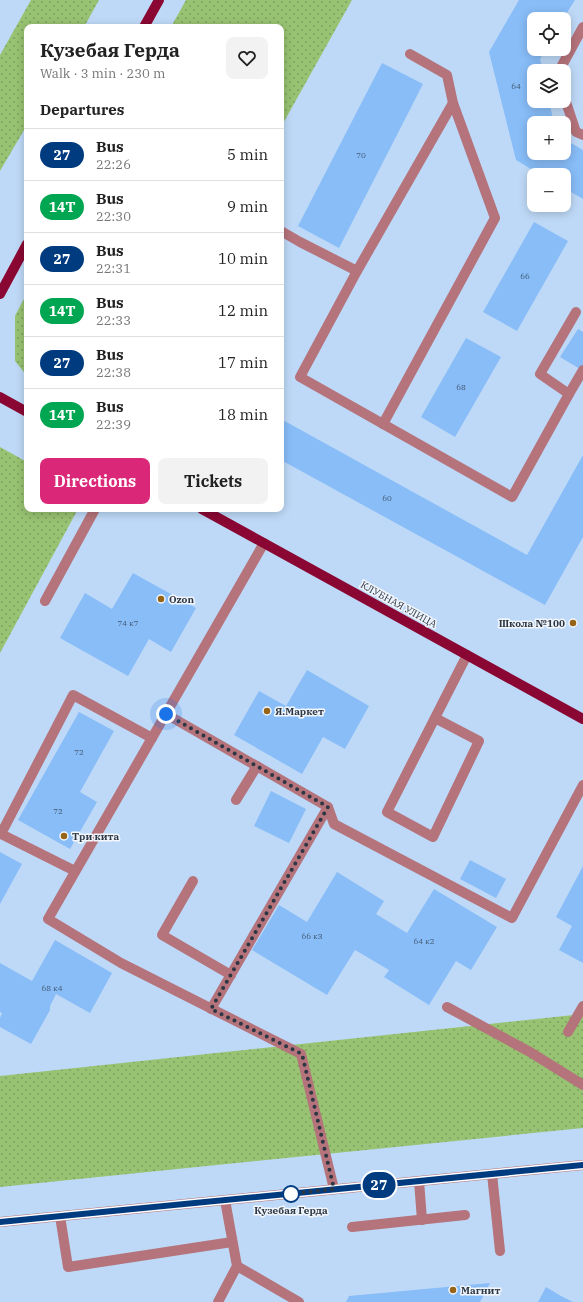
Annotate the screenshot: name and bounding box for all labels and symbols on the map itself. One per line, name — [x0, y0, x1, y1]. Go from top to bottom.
house number: 64 — [511, 81, 521, 91]
house number: 70 — [356, 150, 366, 160]
house number: 66 — [520, 271, 530, 281]
house number: 68 — [456, 382, 466, 392]
house number: 60 — [382, 493, 392, 503]
street label: КЛУБНАЯ УЛИЦА — [358, 578, 439, 631]
place label: Ozon — [169, 593, 194, 606]
marker: Ozon — [156, 594, 166, 604]
place label: Школа №100 — [499, 617, 565, 630]
house number: 74 к7 — [118, 618, 139, 628]
marker: Школа №100 — [568, 618, 578, 628]
your location — [156, 704, 176, 724]
place label: Я.Маркет — [275, 705, 324, 718]
marker: Я.Маркет — [262, 706, 272, 716]
house number: 72 — [74, 747, 84, 757]
house number: 72 — [53, 806, 63, 816]
place label: Три кита — [72, 830, 119, 843]
marker: Три кита — [59, 831, 69, 841]
house number: 66 к3 — [302, 931, 323, 941]
house number: 64 к2 — [414, 936, 435, 946]
house number: 68 к4 — [42, 983, 63, 993]
line badge: 27 — [361, 1172, 397, 1198]
marker: Кузебая Герда — [282, 1185, 300, 1203]
place label: Кузебая Герда — [254, 1204, 328, 1217]
place label: Магнит — [461, 1284, 500, 1297]
marker: Магнит — [448, 1285, 458, 1295]

